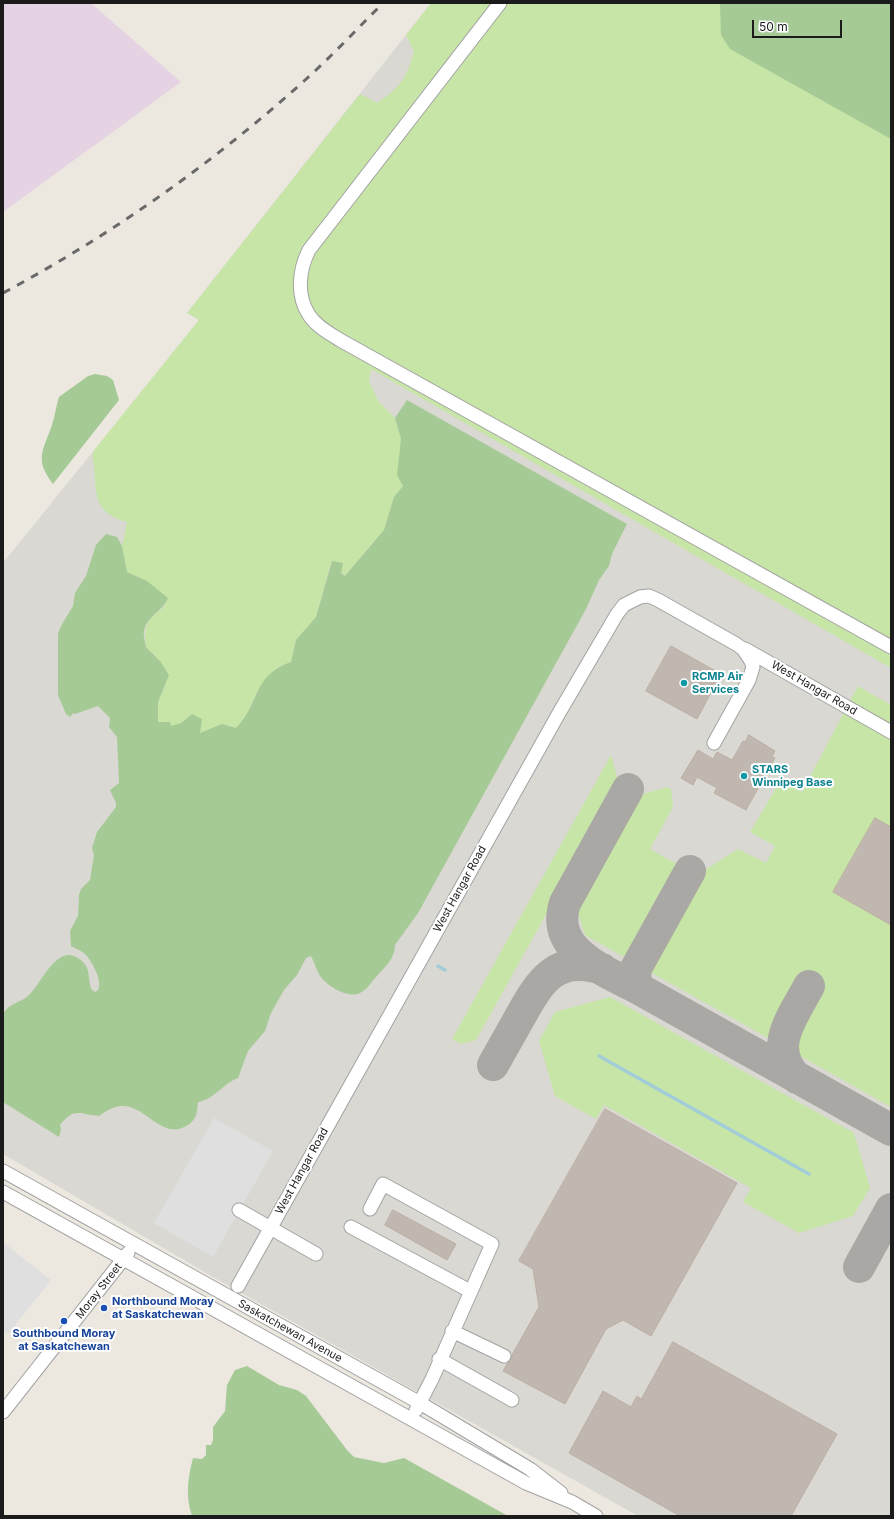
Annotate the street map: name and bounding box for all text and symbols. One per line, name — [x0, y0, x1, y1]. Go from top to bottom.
scale bar — [754, 12, 844, 38]
text: 50 m — [759, 19, 788, 34]
street label: West Hangar Road — [769, 658, 859, 718]
place label: RCMP Air Services — [692, 670, 743, 696]
marker: RCMP Air Services — [679, 678, 689, 688]
place label: STARS Winnipeg Base — [752, 763, 832, 789]
marker: STARS Winnipeg Base — [739, 771, 749, 781]
street label: West Hangar Road — [431, 843, 489, 935]
street label: West Hangar Road — [273, 1125, 331, 1217]
street label: Moray Street — [73, 1261, 125, 1321]
place label: Northbound Moray at Saskatchewan — [112, 1295, 214, 1321]
street label: Saskatchewan Avenue — [236, 1297, 344, 1365]
marker: Northbound Moray at Saskatchewan — [99, 1303, 109, 1313]
marker: Southbound Moray at Saskatchewan — [59, 1316, 69, 1326]
place label: Southbound Moray at Saskatchewan — [13, 1327, 115, 1353]

